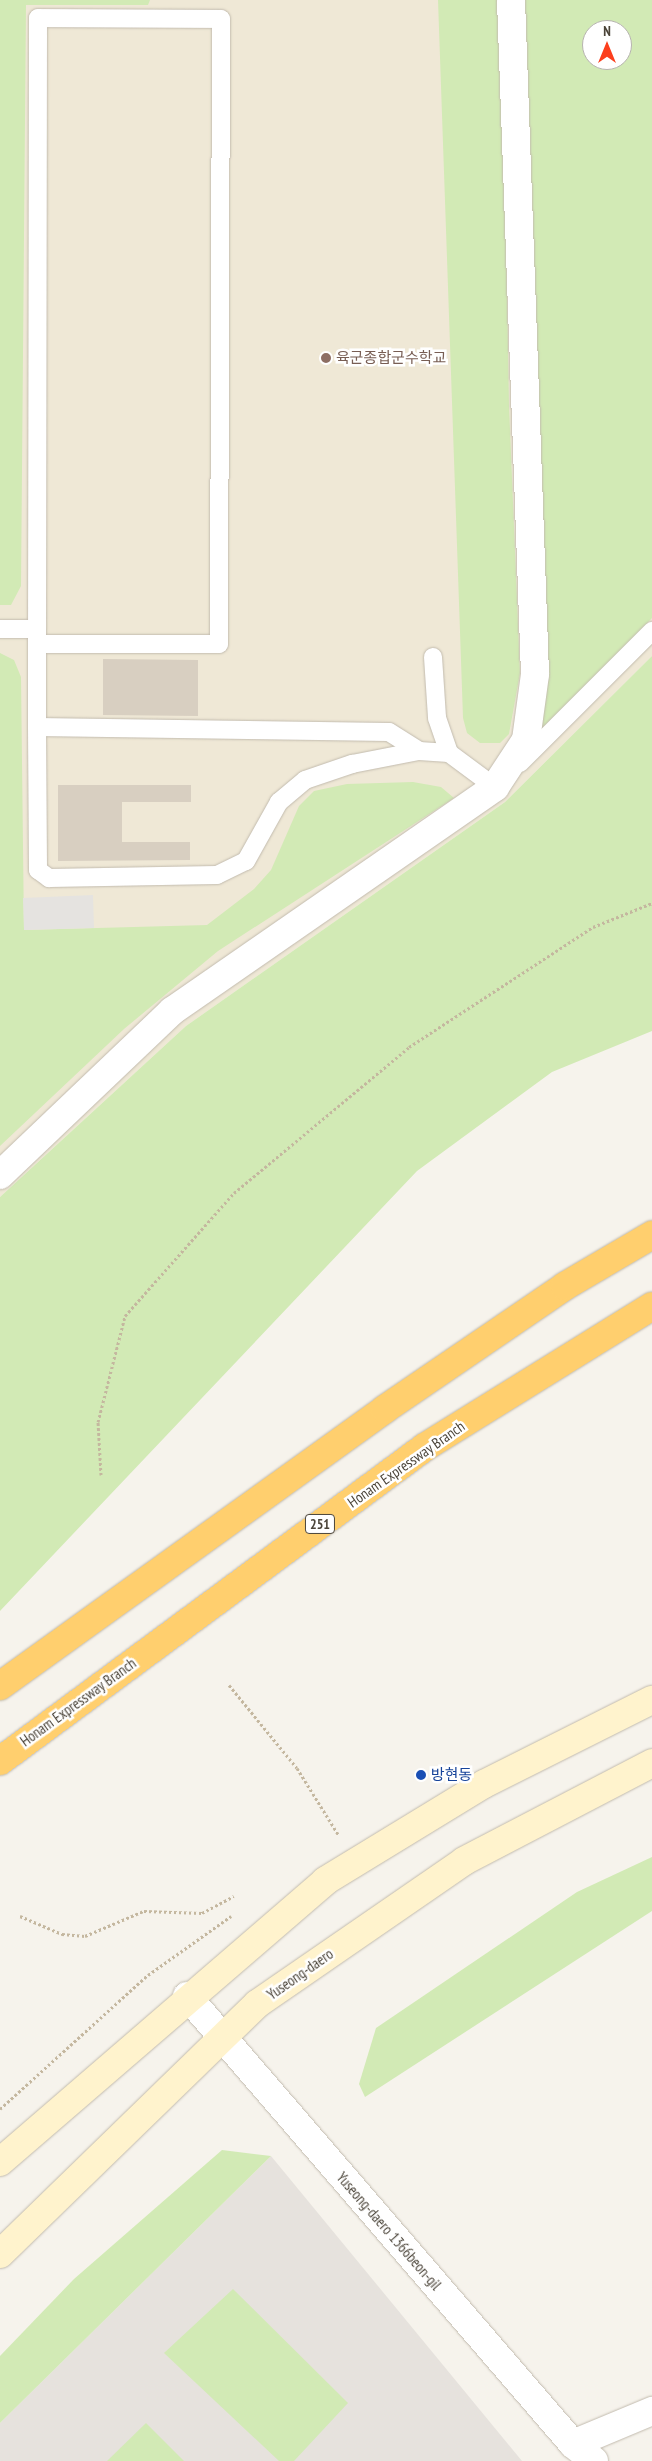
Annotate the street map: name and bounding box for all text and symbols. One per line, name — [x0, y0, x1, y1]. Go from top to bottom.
north arrow — [582, 20, 632, 70]
text: N — [603, 22, 611, 40]
place label: 육군종합군수학교 — [336, 349, 446, 367]
marker: 육군종합군수학교 — [320, 352, 332, 364]
street label: Honam Expressway Branch — [344, 1417, 468, 1511]
road number: 251 — [304, 1512, 336, 1536]
street label: Honam Expressway Branch — [16, 1654, 140, 1750]
place label: 방현동 — [431, 1766, 472, 1784]
marker: 방현동 — [415, 1769, 427, 1781]
street label: Yuseong-daero — [263, 1945, 337, 2003]
street label: Yuseong-daero 1366beon-gil — [333, 2168, 445, 2294]

